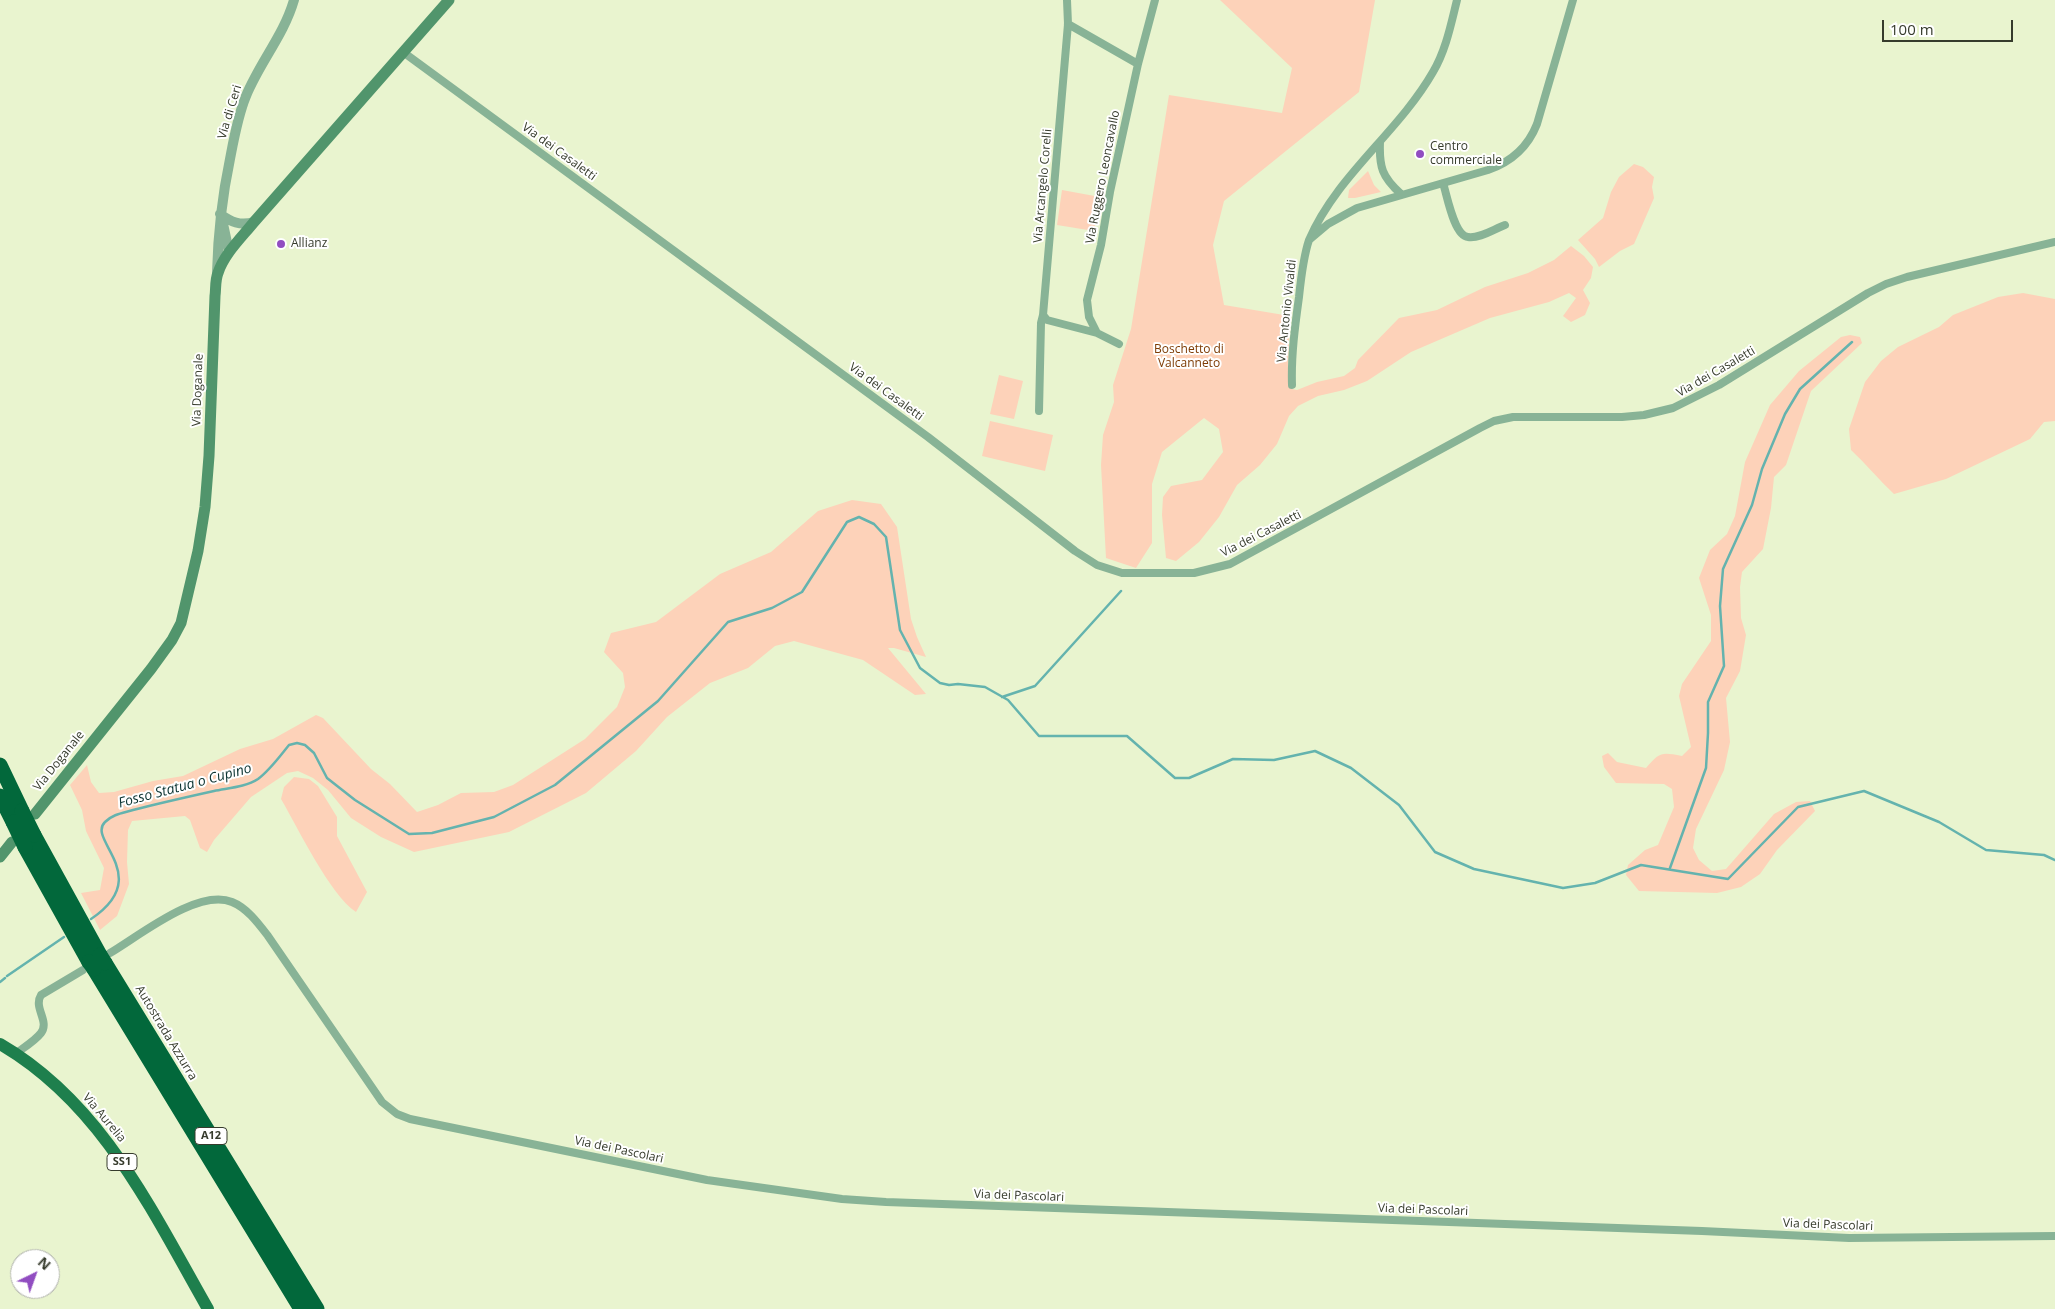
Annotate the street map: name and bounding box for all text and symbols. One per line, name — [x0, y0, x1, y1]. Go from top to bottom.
scale bar — [1885, 10, 2016, 42]
text: 100 m — [1890, 19, 1934, 39]
street label: Via di Ceri — [215, 83, 245, 141]
street label: Via Ruggero Leoncavallo — [1083, 109, 1123, 245]
street label: Via dei Casaletti — [519, 120, 599, 184]
street label: Via Arcangelo Corelli — [1031, 128, 1055, 244]
place label: Centro commerciale — [1430, 140, 1502, 168]
marker: Centro commerciale — [1414, 148, 1426, 160]
place label: Allianz — [291, 237, 327, 251]
marker: Allianz — [275, 238, 287, 250]
street label: Via Antonio Vivaldi — [1274, 259, 1300, 363]
park label: Boschetto di Valcanneto — [1154, 343, 1224, 371]
street label: Via dei Casaletti — [1674, 344, 1758, 400]
street label: Via Doganale — [190, 353, 206, 427]
street label: Via dei Casaletti — [846, 360, 926, 424]
street label: Via dei Casaletti — [1218, 508, 1304, 560]
street label: Via Doganale — [30, 728, 88, 794]
water label: Fosso Statua o Cupino — [116, 760, 254, 812]
street label: Autostrada Azzurra — [132, 983, 200, 1083]
street label: Via Aurelia — [79, 1091, 129, 1145]
road number: A12 — [195, 1128, 227, 1144]
street label: Via dei Pascolari — [573, 1134, 665, 1166]
road number: SS1 — [107, 1154, 137, 1170]
street label: Via dei Pascolari — [974, 1187, 1064, 1205]
street label: Via dei Pascolari — [1378, 1201, 1468, 1219]
street label: Via dei Pascolari — [1783, 1216, 1873, 1234]
north arrow — [10, 1249, 60, 1299]
text: N — [34, 1252, 55, 1274]

